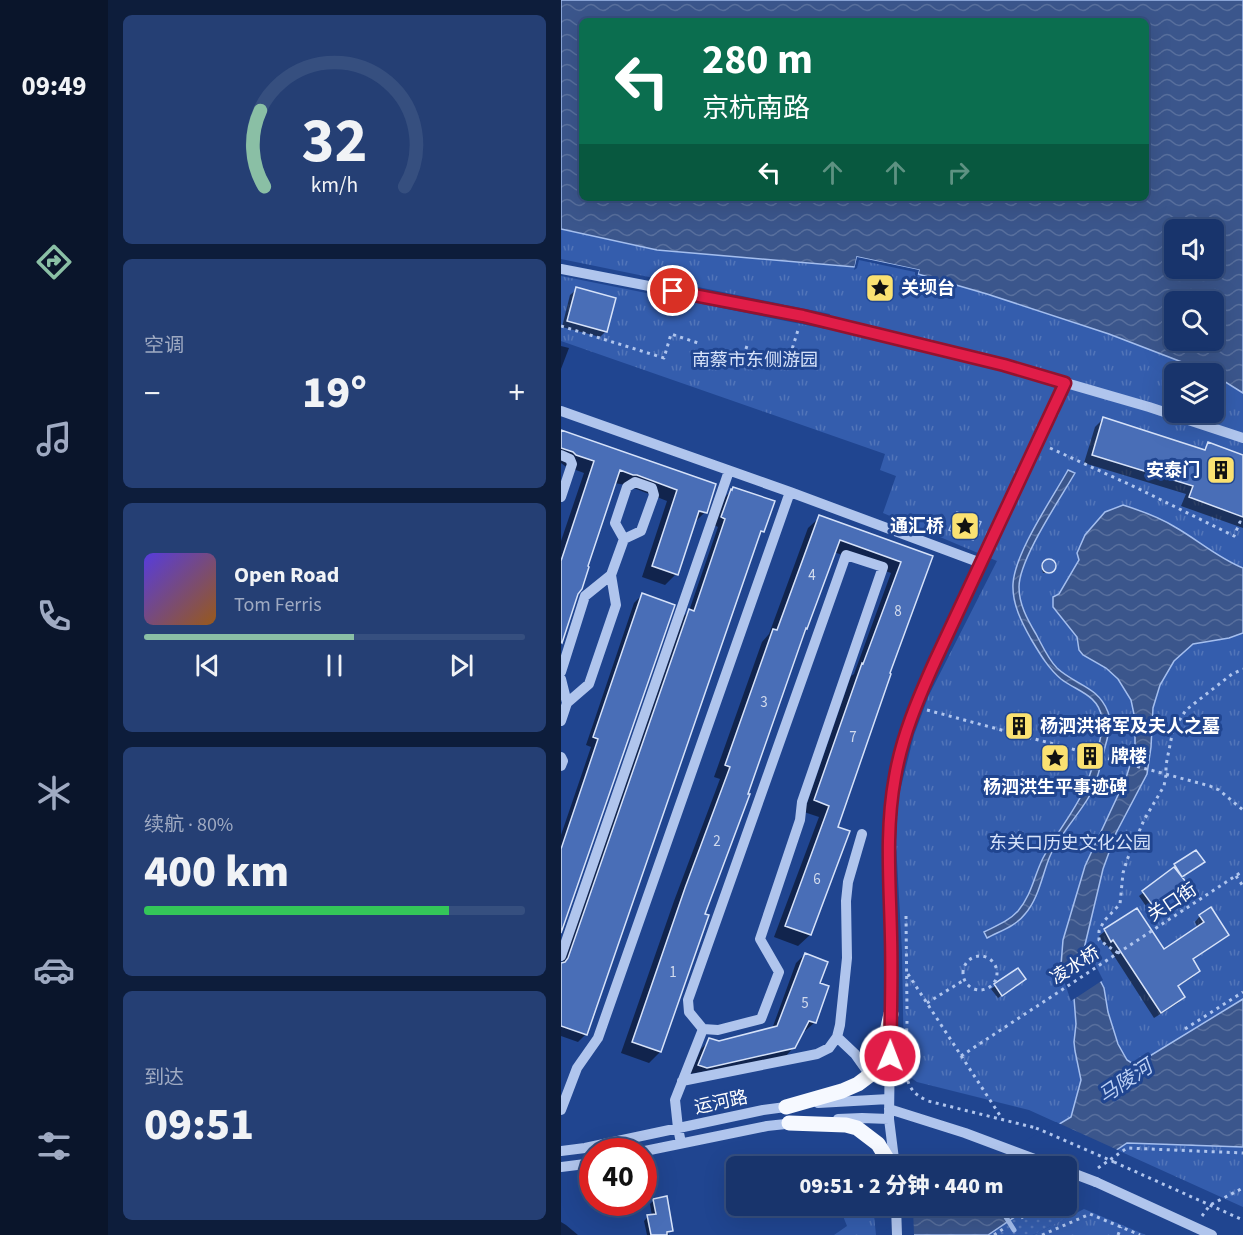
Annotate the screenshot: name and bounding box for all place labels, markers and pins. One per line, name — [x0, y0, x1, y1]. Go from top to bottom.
pin — [647, 265, 698, 316]
place icon: 关坝台 — [864, 272, 896, 304]
place label: 关坝台 — [901, 276, 955, 301]
building icon: 安泰门 — [1205, 454, 1237, 486]
place label: 安泰门 — [1146, 458, 1200, 483]
place icon: 通汇桥 — [949, 510, 981, 542]
place label: 通汇桥 — [890, 514, 944, 539]
building icon: 杨泗洪将军及夫人之墓 — [1003, 710, 1035, 742]
place label: 杨泗洪将军及夫人之墓 — [1040, 714, 1220, 739]
building icon: 牌楼 — [1074, 740, 1106, 772]
place icon: 杨泗洪生平事迹碑 — [1039, 742, 1071, 774]
place label: 牌楼 — [1111, 744, 1147, 769]
place label: 杨泗洪生平事迹碑 — [983, 775, 1127, 800]

